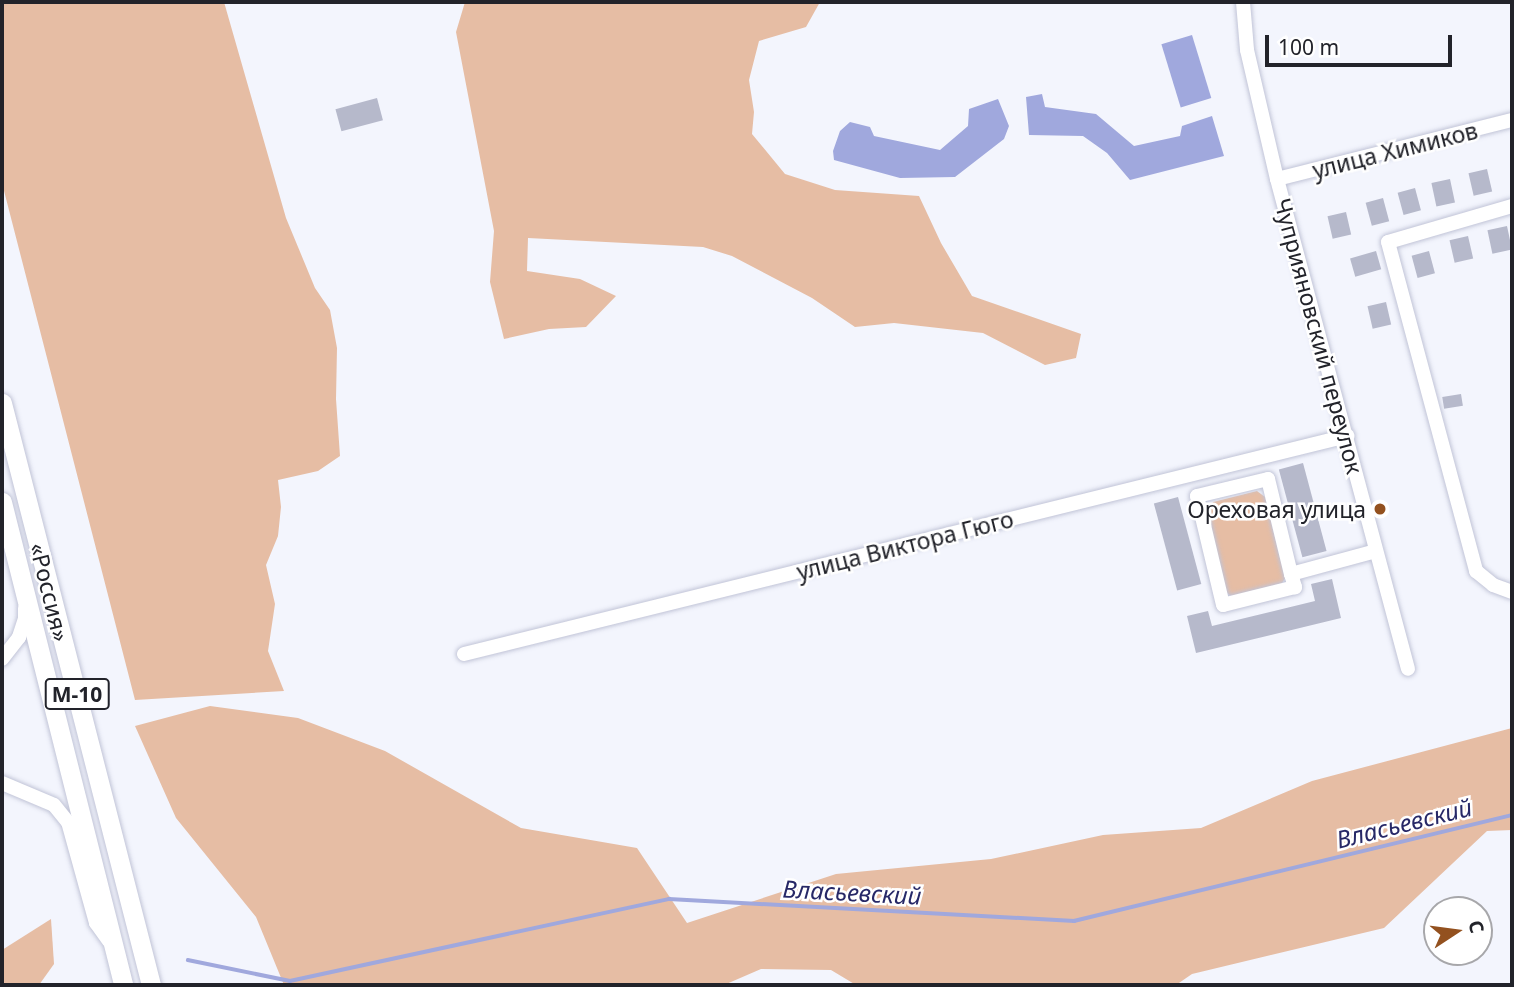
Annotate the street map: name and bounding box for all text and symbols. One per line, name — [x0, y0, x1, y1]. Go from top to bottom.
scale bar — [1269, 21, 1456, 65]
text: 100 m — [1278, 33, 1339, 61]
street label: улица Химиков — [1310, 116, 1480, 184]
street label: Чуприяновский переулок — [1269, 195, 1369, 477]
place label: Ореховая улица — [1187, 495, 1366, 523]
marker: Ореховая улица — [1372, 501, 1388, 517]
street label: улица Виктора Гюго — [794, 505, 1016, 585]
street label: «Россия» — [24, 540, 76, 644]
road number: М-10 — [44, 676, 110, 712]
water label: Власьевский — [1333, 792, 1475, 854]
water label: Власьевский — [782, 874, 922, 910]
north arrow — [1423, 896, 1493, 966]
text: С — [1462, 918, 1491, 936]

